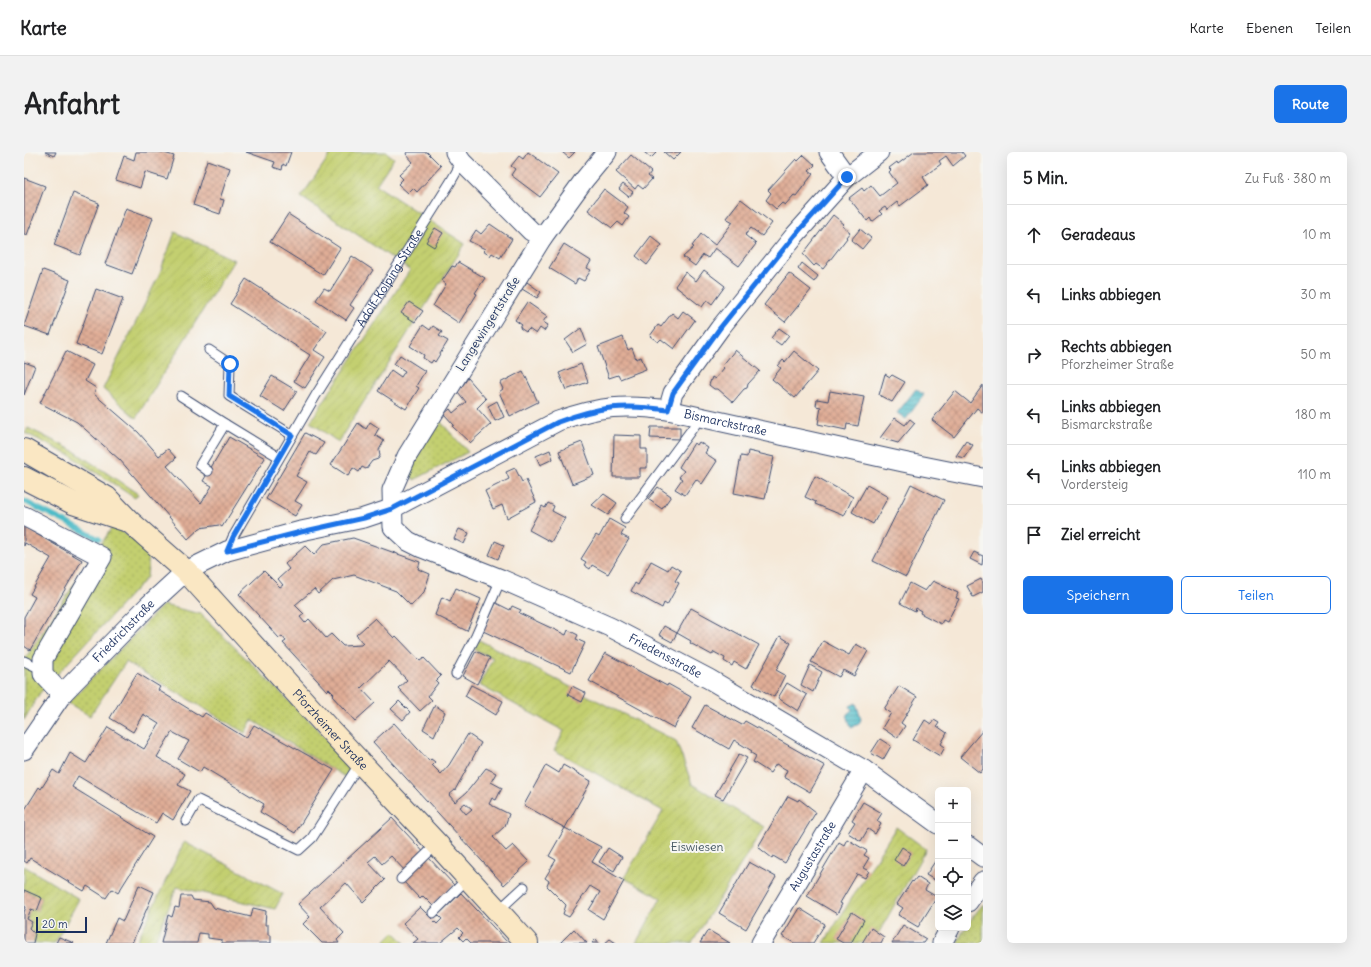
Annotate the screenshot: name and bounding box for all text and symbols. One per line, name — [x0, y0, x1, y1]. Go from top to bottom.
text: Karte — [20, 16, 67, 40]
text: Karte — [1190, 19, 1224, 37]
text: Ebenen — [1246, 19, 1293, 37]
text: Teilen — [1315, 19, 1351, 37]
button: Route — [1274, 85, 1347, 123]
text: Anfahrt — [24, 86, 120, 122]
text: 5 Min. — [1023, 167, 1068, 189]
route end — [838, 168, 856, 186]
text: Zu Fuß · 380 m — [1245, 170, 1331, 187]
icon: ahead — [1023, 224, 1045, 246]
text: Geradeaus — [1061, 225, 1135, 244]
street label: Adolf-Kolping-Straße — [353, 226, 426, 329]
text: 10 m — [1303, 226, 1331, 243]
street label: Langewingertstraße — [452, 274, 523, 374]
icon: left — [1023, 284, 1045, 306]
text: Links abbiegen — [1061, 285, 1161, 304]
text: 30 m — [1301, 286, 1331, 303]
text: Rechts abbiegen — [1061, 337, 1172, 356]
icon: right — [1023, 344, 1045, 366]
text: 50 m — [1300, 346, 1331, 363]
route start — [221, 355, 239, 373]
text: Pforzheimer Straße — [1061, 356, 1174, 373]
text: Links abbiegen — [1061, 397, 1161, 416]
icon: left — [1023, 404, 1045, 426]
street label: Bismarckstraße — [683, 406, 769, 439]
text: 180 m — [1295, 406, 1331, 423]
text: Bismarckstraße — [1061, 416, 1153, 433]
text: Links abbiegen — [1061, 457, 1161, 476]
icon: left — [1023, 464, 1045, 486]
text: 110 m — [1298, 466, 1331, 483]
text: Vordersteig — [1061, 476, 1128, 493]
icon: arrive — [1023, 524, 1045, 546]
text: Ziel erreicht — [1061, 525, 1140, 544]
button: Speichern — [1023, 576, 1173, 614]
button: Teilen — [1181, 576, 1331, 614]
street label: Friedrichstraße — [89, 596, 157, 665]
street label: Friedensstraße — [626, 630, 705, 681]
street label: Pforzheimer Straße — [290, 686, 371, 773]
map controls — [935, 787, 971, 931]
button: + — [935, 787, 971, 823]
street label: Augustastraße — [786, 818, 839, 894]
button: − — [935, 823, 971, 859]
park label: Eiswiesen — [671, 839, 723, 854]
button: locate — [935, 859, 971, 895]
button: layers — [935, 895, 971, 931]
scale bar — [36, 915, 87, 934]
text: 20 m — [42, 917, 68, 931]

